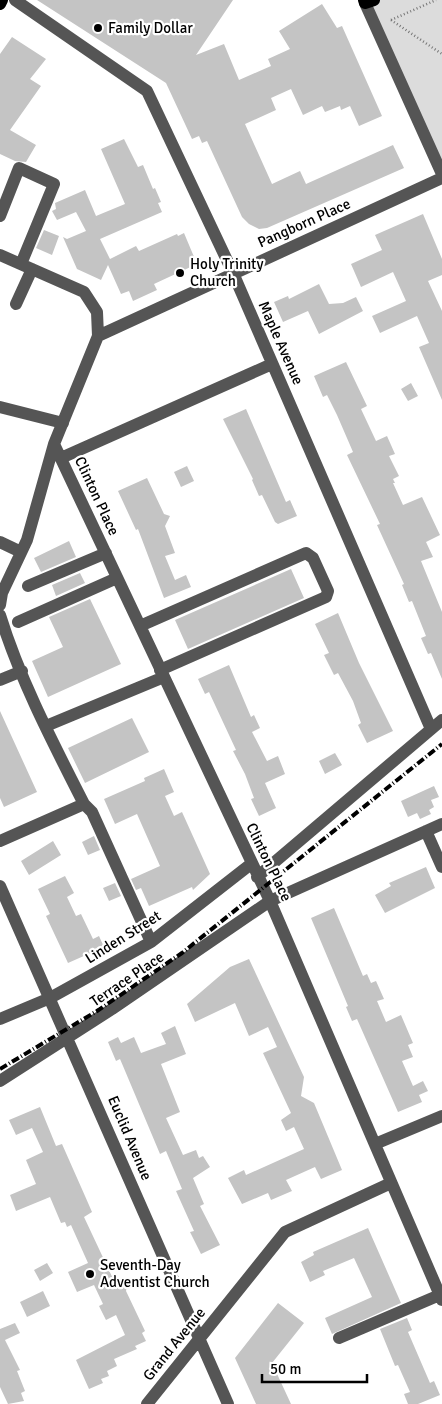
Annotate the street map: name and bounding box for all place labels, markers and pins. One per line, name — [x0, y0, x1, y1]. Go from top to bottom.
place label: Family Dollar — [108, 19, 193, 37]
marker: Family Dollar — [92, 22, 104, 34]
place label: Holy Trinity Church — [190, 255, 263, 290]
marker: Holy Trinity Church — [174, 267, 186, 279]
place label: Seventh-Day Adventist Church — [100, 1256, 210, 1291]
marker: Seventh-Day Adventist Church — [84, 1268, 96, 1280]

